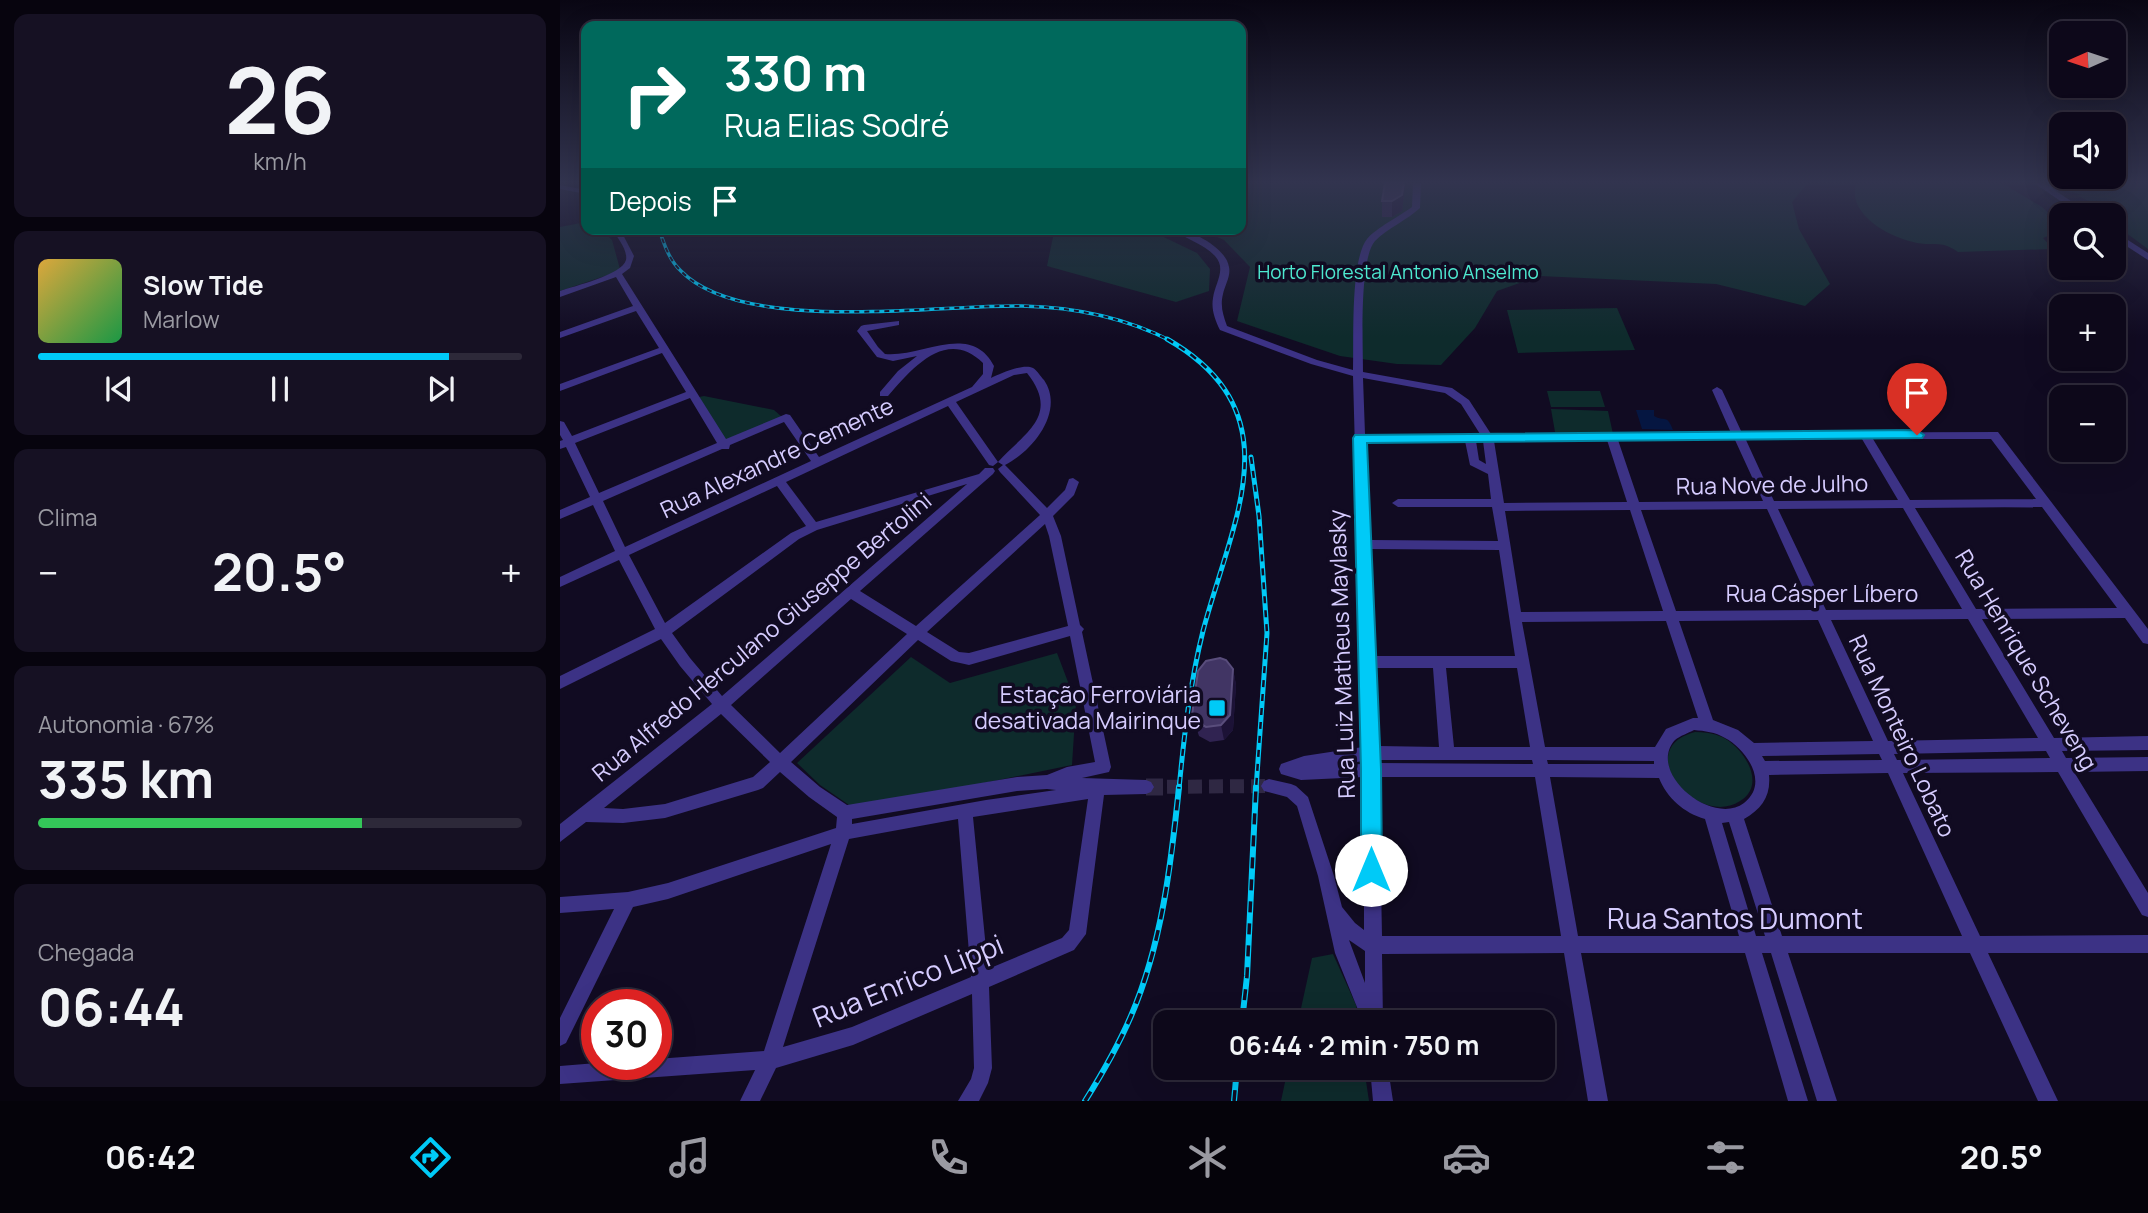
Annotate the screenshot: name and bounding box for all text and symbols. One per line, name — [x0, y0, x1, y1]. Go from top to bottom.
north arrow — [2049, 21, 2126, 98]
map controls — [2049, 21, 2126, 462]
text: 26 — [225, 37, 335, 161]
text: 330 m — [724, 39, 867, 106]
icon: right — [609, 49, 700, 140]
text: Rua Elias Sodré — [724, 103, 949, 147]
button: sound — [2049, 112, 2126, 189]
text: km/h — [253, 145, 307, 177]
icon: arrive — [706, 182, 744, 220]
text: Depois — [609, 183, 692, 219]
button: search — [2049, 203, 2126, 280]
park label: Horto Florestal Antonio Anselmo — [1257, 259, 1539, 285]
text: Slow Tide — [143, 267, 264, 303]
button: + — [2049, 294, 2126, 371]
text: Marlow — [143, 303, 220, 335]
pin — [1887, 363, 1947, 435]
icon: previous — [100, 370, 138, 408]
icon: pause — [261, 370, 299, 408]
icon: next — [422, 370, 460, 408]
icon: arrive — [1898, 374, 1936, 412]
button: − — [2049, 385, 2126, 462]
street label: Rua Alexandre Cemente — [655, 389, 899, 525]
street label: Rua Nove de Julho — [1676, 466, 1868, 502]
street label: Rua Alfredo Herculano Giuseppe Bertolini — [585, 484, 938, 788]
text: Clima — [38, 501, 97, 533]
street label: Rua Luiz Matheus Maylasky — [1320, 509, 1362, 799]
text: 20.5° — [212, 536, 347, 607]
street label: Rua Henrique Scheveng — [1948, 543, 2106, 776]
text: − — [38, 546, 59, 598]
text: + — [500, 546, 522, 598]
street label: Rua Cásper Líbero — [1726, 577, 1918, 609]
street label: Rua Monteiro Lobato — [1842, 629, 1964, 842]
place label: Estação Ferroviária desativada Mairinque — [974, 678, 1201, 736]
marker: Estação Ferroviária desativada Mairinque — [1207, 698, 1227, 718]
text: Autonomia · 67% — [38, 708, 214, 740]
text: 335 km — [38, 743, 214, 814]
position arrow — [1334, 833, 1408, 907]
street label: Rua Santos Dumont — [1607, 899, 1863, 937]
street label: Rua Enrico Lippi — [807, 925, 1009, 1036]
text: Chegada — [38, 936, 134, 968]
text: 06:44 — [38, 971, 185, 1042]
speed limit sign: 30 — [581, 989, 672, 1080]
text: 06:44 · 2 min · 750 m — [1229, 1027, 1479, 1063]
icon: directions — [406, 1133, 455, 1182]
icon: music — [665, 1133, 714, 1182]
icon: phone — [924, 1133, 973, 1182]
icon: climate — [1183, 1133, 1232, 1182]
icon: car — [1442, 1133, 1491, 1182]
icon: filters — [1701, 1133, 1750, 1182]
text: 06:42 — [105, 1135, 195, 1179]
text: 20.5° — [1960, 1135, 2043, 1179]

